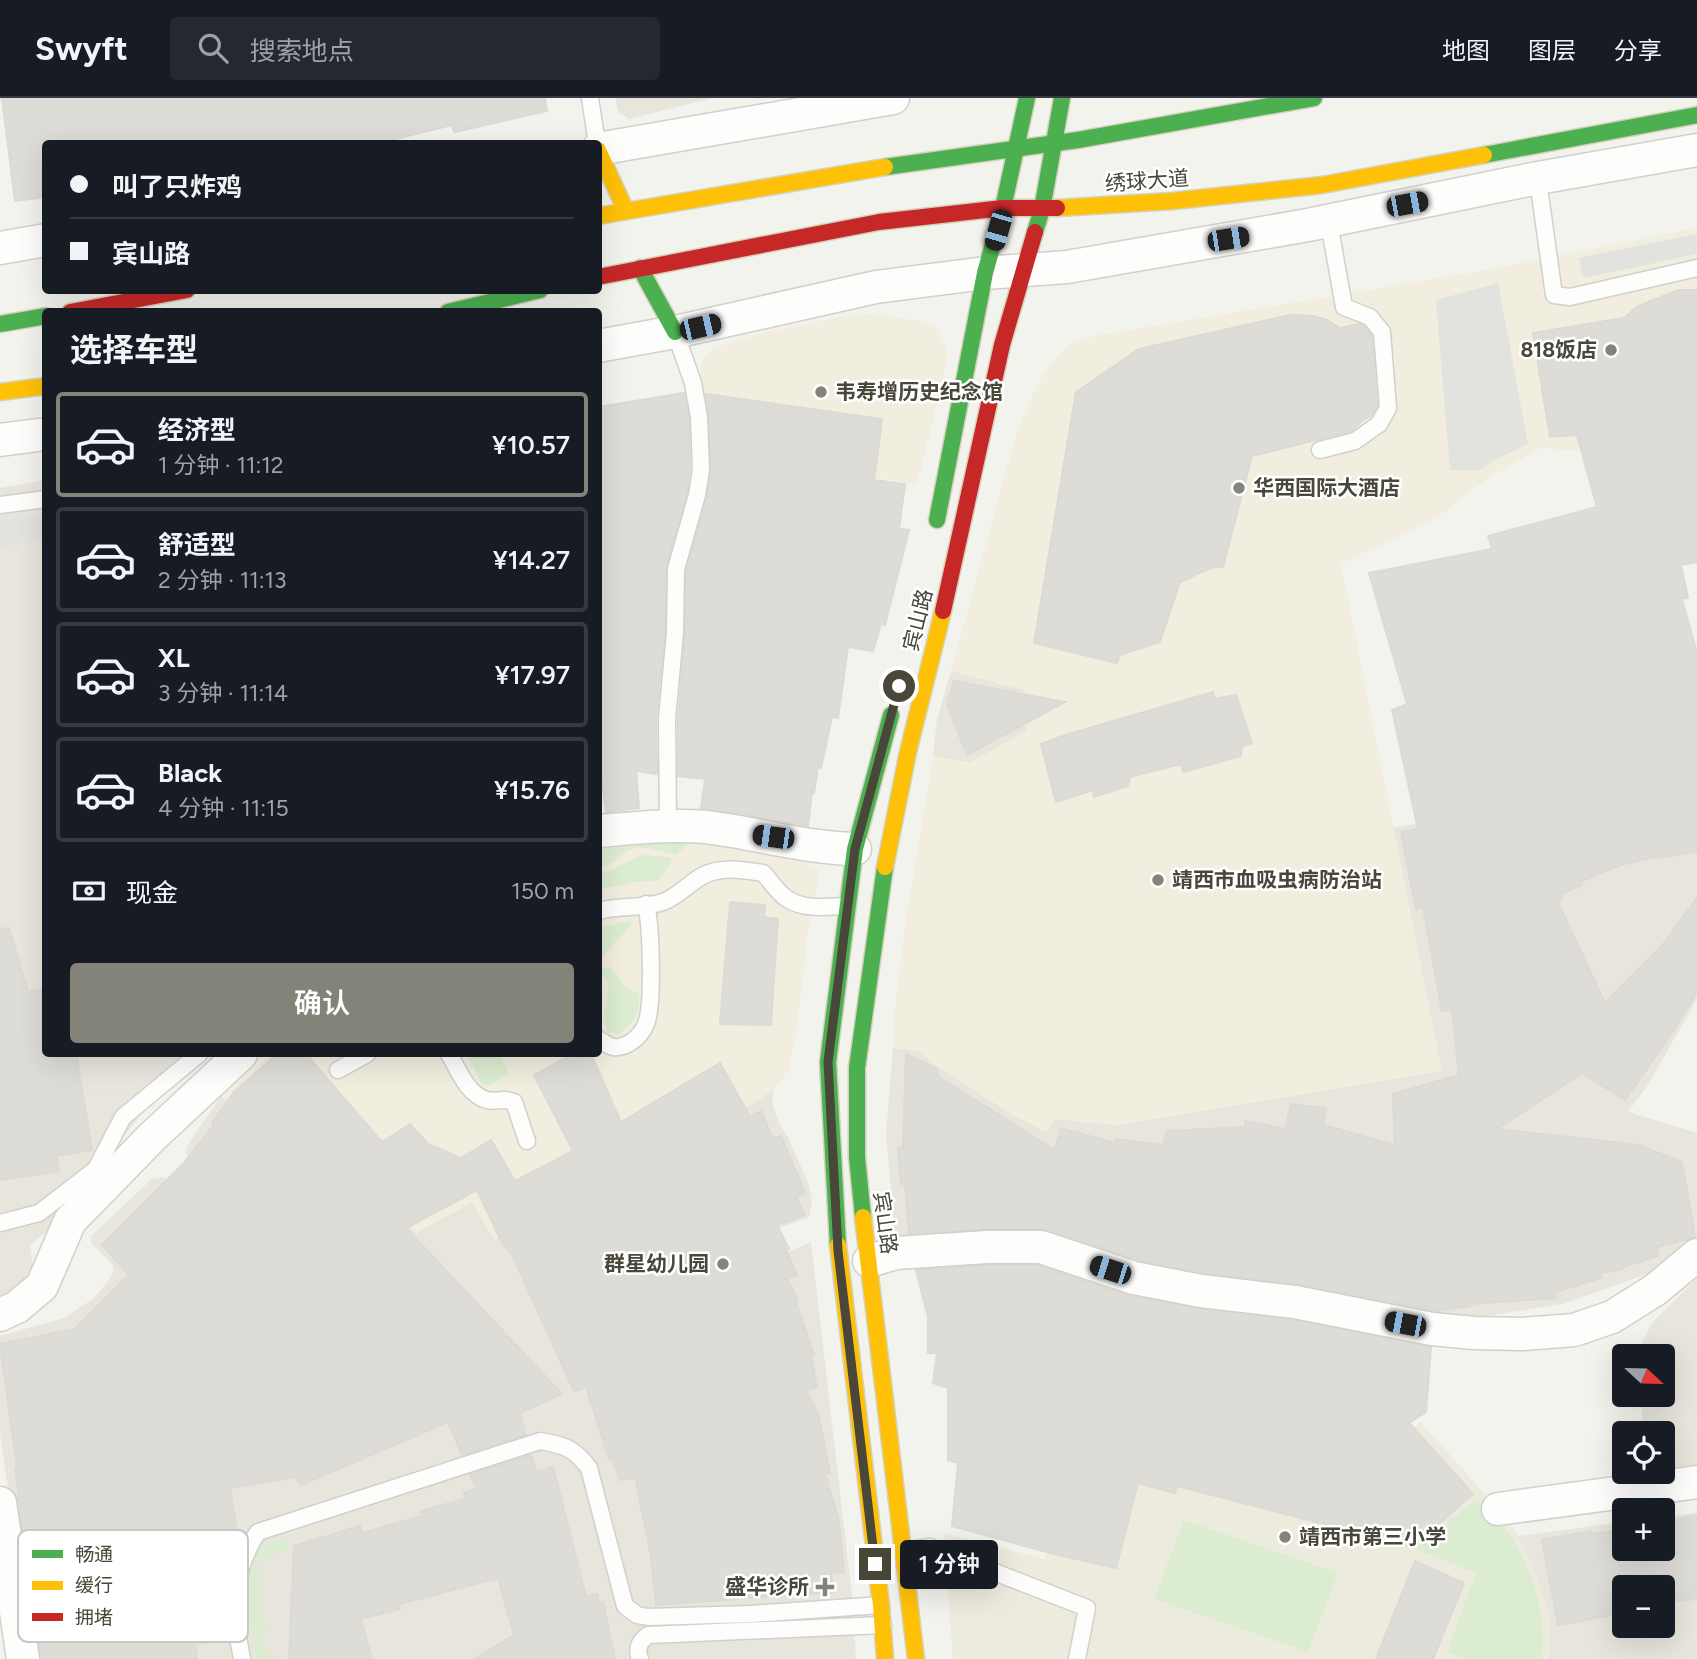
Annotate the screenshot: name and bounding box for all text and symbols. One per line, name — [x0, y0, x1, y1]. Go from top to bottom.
search box — [170, 17, 660, 80]
text: Swyft — [35, 29, 128, 68]
icon: search — [194, 29, 232, 67]
text: 搜索地点 — [250, 35, 354, 67]
text: 地图 — [1442, 36, 1490, 65]
text: 图层 — [1528, 36, 1576, 65]
text: 分享 — [1614, 36, 1662, 65]
street label: 绣球大道 — [1104, 165, 1190, 196]
text: 叫了只炸鸡 — [112, 171, 242, 203]
car — [1385, 190, 1430, 218]
car — [983, 207, 1014, 253]
car — [1206, 225, 1251, 253]
text: 宾山路 — [112, 238, 190, 270]
car — [678, 312, 723, 342]
text: 选择车型 — [70, 331, 198, 369]
place label: 818饭店 — [1520, 337, 1597, 362]
marker: 818饭店 — [1603, 342, 1619, 358]
place label: 韦寿增历史纪念馆 — [835, 379, 1003, 404]
marker: 韦寿增历史纪念馆 — [813, 384, 829, 400]
icon: car — [74, 413, 137, 476]
text: 经济型 — [158, 414, 236, 446]
text: ¥10.57 — [492, 429, 570, 461]
text: 1 分钟 · 11:12 — [158, 451, 284, 479]
place label: 华西国际大酒店 — [1253, 475, 1400, 500]
marker: 华西国际大酒店 — [1231, 480, 1247, 496]
icon: car — [74, 528, 137, 591]
text: 舒适型 — [158, 529, 236, 561]
text: ¥14.27 — [493, 544, 570, 576]
text: 2 分钟 · 11:13 — [158, 566, 287, 594]
street label: 宾山路 — [898, 586, 937, 653]
text: XL — [158, 642, 190, 674]
icon: car — [74, 643, 137, 706]
text: ¥17.97 — [495, 659, 570, 691]
route start — [883, 670, 915, 702]
text: 3 分钟 · 11:14 — [158, 679, 288, 707]
text: Black — [158, 757, 222, 789]
icon: car — [74, 758, 137, 821]
text: ¥15.76 — [494, 774, 570, 806]
text: 4 分钟 · 11:15 — [158, 794, 289, 822]
car — [751, 824, 796, 850]
place label: 靖西市血吸虫病防治站 — [1172, 867, 1382, 892]
icon: cash — [70, 872, 108, 910]
marker: 靖西市血吸虫病防治站 — [1150, 872, 1166, 888]
text: 现金 — [126, 877, 178, 909]
text: 150 m — [511, 877, 574, 905]
button: 确认 — [70, 963, 574, 1043]
street label: 宾山路 — [869, 1190, 902, 1256]
place label: 群星幼儿园 — [604, 1251, 709, 1276]
car — [1087, 1254, 1134, 1286]
marker: 群星幼儿园 — [715, 1256, 731, 1272]
car — [1383, 1310, 1428, 1338]
north arrow — [1612, 1344, 1675, 1407]
map controls — [1612, 1344, 1675, 1638]
button: locate — [1612, 1421, 1675, 1484]
button: + — [1612, 1498, 1675, 1561]
place label: 靖西市第三小学 — [1299, 1524, 1446, 1549]
marker: 靖西市第三小学 — [1277, 1529, 1293, 1545]
legend — [18, 1530, 248, 1642]
callout: 1 分钟 — [900, 1540, 998, 1588]
text: 畅通 — [75, 1543, 113, 1566]
route end — [859, 1548, 891, 1580]
text: 1 分钟 — [918, 1550, 980, 1578]
text: 缓行 — [75, 1574, 113, 1597]
place label: 盛华诊所 — [725, 1574, 809, 1599]
button: − — [1612, 1575, 1675, 1638]
marker: 盛华诊所 — [815, 1577, 835, 1597]
text: 拥堵 — [75, 1606, 113, 1629]

